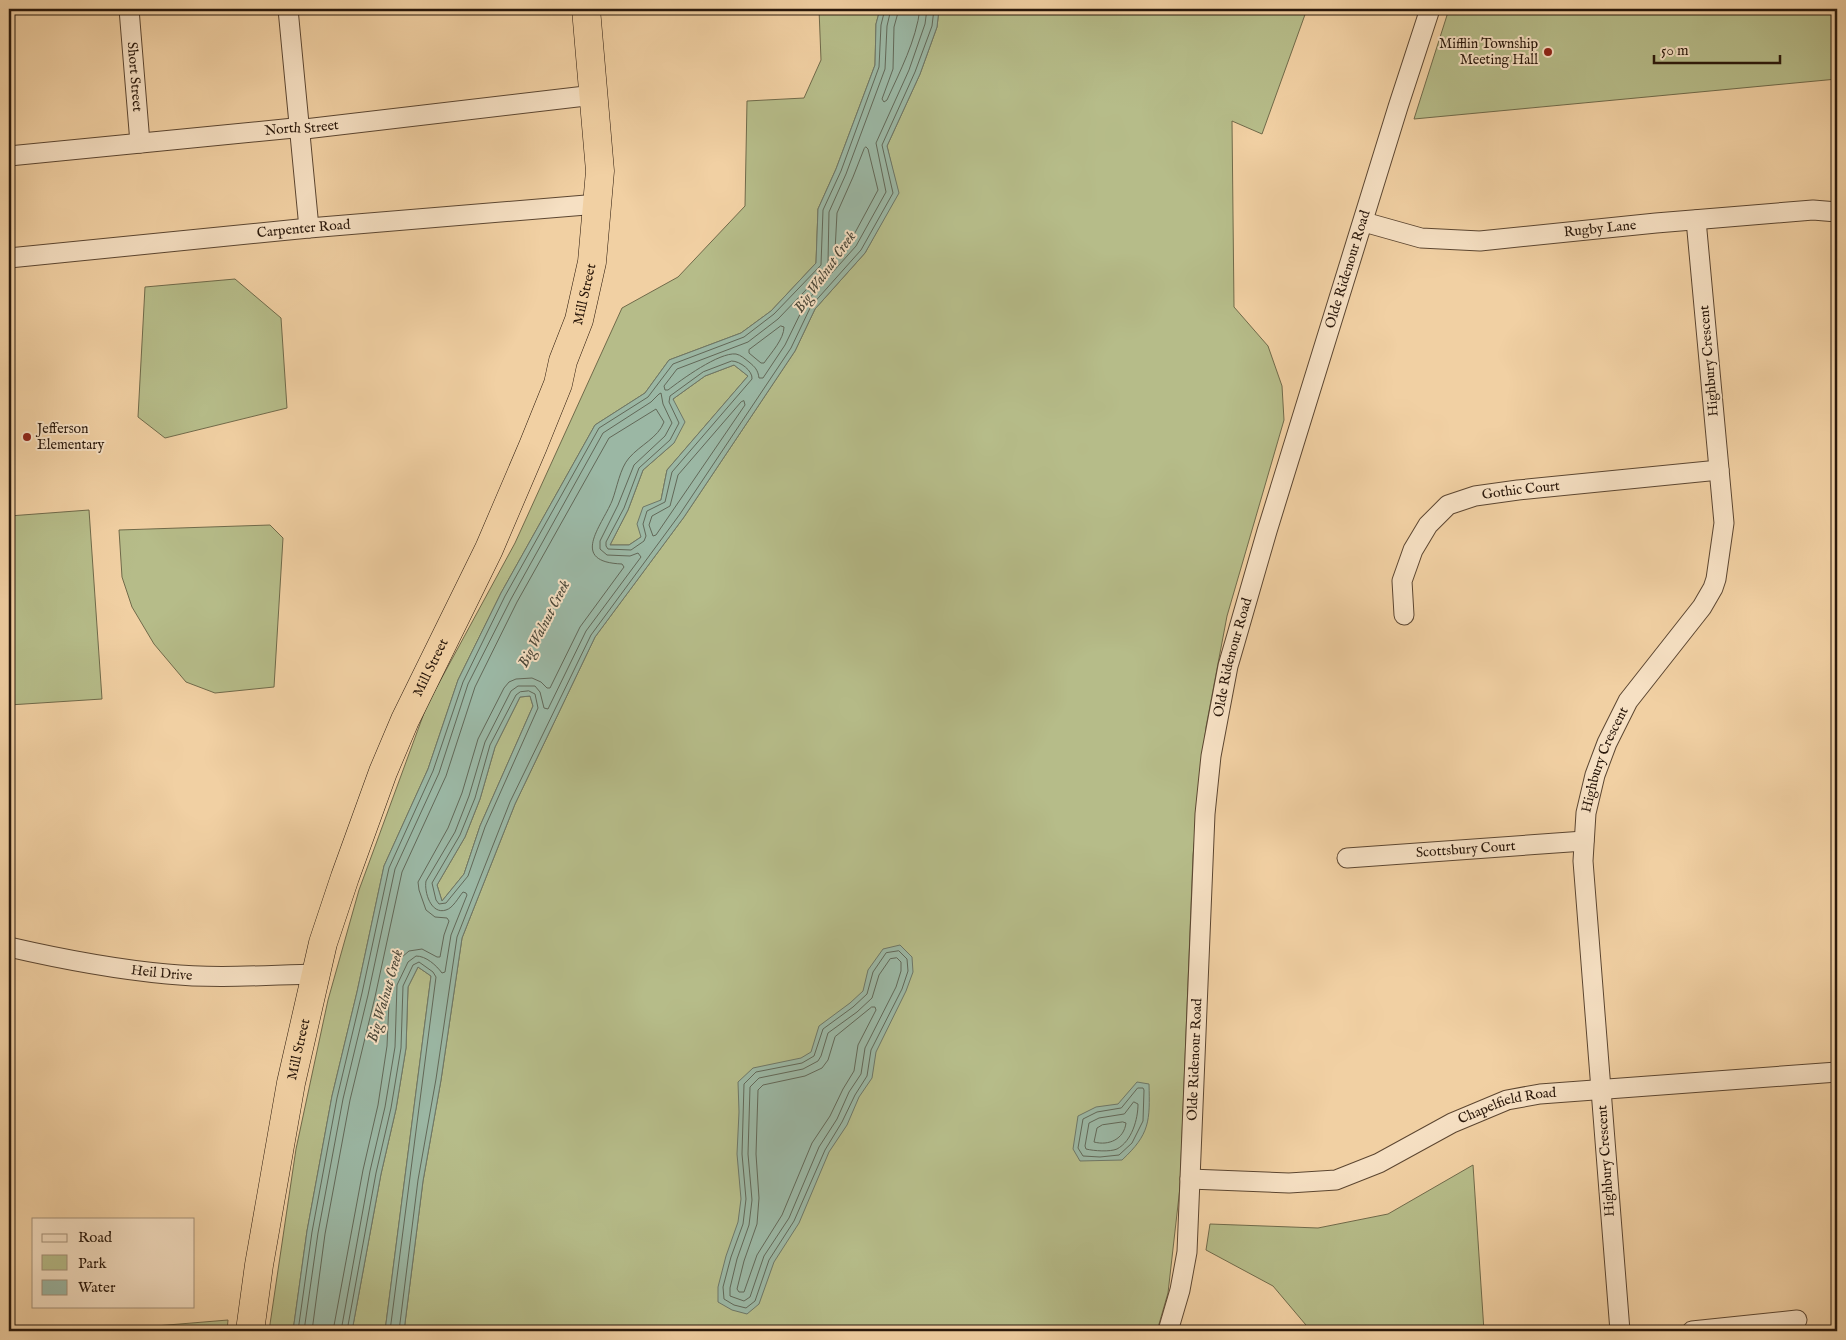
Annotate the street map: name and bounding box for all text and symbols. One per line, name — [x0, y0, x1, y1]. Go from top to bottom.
scale bar — [1654, 32, 1780, 64]
place label: Mifflin Township Meeting Hall — [1439, 35, 1538, 69]
street label: Short Street — [123, 41, 146, 113]
text: 50 m — [1661, 41, 1689, 60]
marker: Mifflin Township Meeting Hall — [1542, 46, 1554, 58]
street label: North Street — [264, 116, 340, 140]
street label: Olde Ridenour Road — [1321, 208, 1375, 331]
street label: Carpenter Road — [256, 216, 352, 242]
street label: Rugby Lane — [1563, 216, 1638, 241]
water label: Big Walnut Creek — [790, 227, 861, 317]
street label: Mill Street — [569, 262, 600, 327]
street label: Highbury Crescent — [1695, 304, 1723, 417]
place label: Jefferson Elementary — [35, 420, 104, 454]
marker: Jefferson Elementary — [21, 431, 33, 443]
street label: Gothic Court — [1481, 477, 1561, 504]
water label: Big Walnut Creek — [514, 577, 575, 671]
street label: Olde Ridenour Road — [1210, 595, 1256, 719]
street label: Mill Street — [409, 635, 453, 700]
street label: Highbury Crescent — [1577, 704, 1633, 815]
street label: Scottsbury Court — [1415, 837, 1516, 862]
water label: Big Walnut Creek — [363, 947, 408, 1045]
street label: Heil Drive — [130, 961, 193, 985]
street label: Olde Ridenour Road — [1183, 997, 1206, 1121]
street label: Mill Street — [283, 1017, 314, 1082]
street label: Chapelfield Road — [1455, 1084, 1557, 1128]
street label: Highbury Crescent — [1593, 1104, 1619, 1217]
legend — [32, 1218, 195, 1308]
text: Road — [78, 1228, 113, 1247]
text: Park — [78, 1254, 108, 1273]
text: Water — [78, 1278, 116, 1297]

